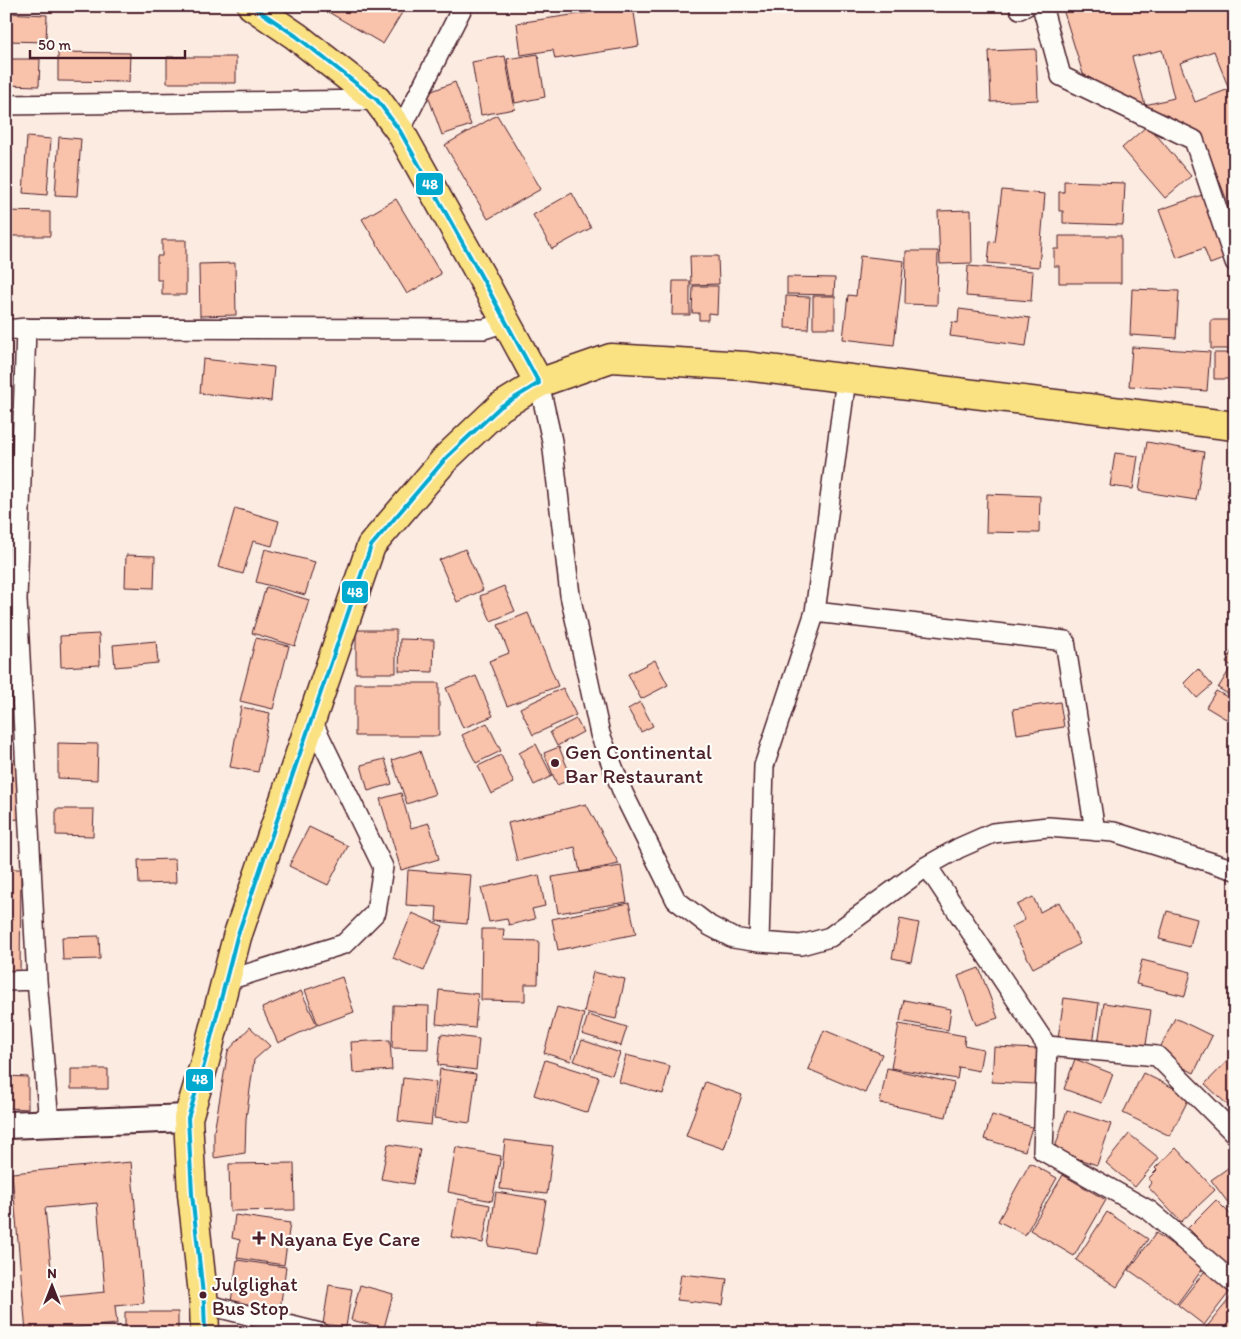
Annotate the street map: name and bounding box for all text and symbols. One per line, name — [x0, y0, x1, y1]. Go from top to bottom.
scale bar — [30, 28, 185, 60]
text: 50 m — [38, 36, 71, 54]
line badge: 48 — [415, 172, 444, 196]
text: 48 — [422, 176, 438, 193]
line badge: 48 — [341, 580, 369, 604]
text: 48 — [347, 584, 363, 601]
place label: Gen Continental Bar Restaurant — [565, 739, 712, 788]
marker: Gen Continental Bar Restaurant — [549, 757, 561, 769]
line badge: 48 — [185, 1068, 214, 1092]
text: 48 — [192, 1071, 208, 1088]
place label: Nayana Eye Care — [270, 1226, 421, 1251]
marker: Nayana Eye Care — [252, 1231, 266, 1245]
north arrow — [28, 1262, 78, 1312]
text: N — [47, 1265, 57, 1282]
place label: Julglighat Bus Stop — [212, 1272, 298, 1320]
marker: Julglighat Bus Stop — [198, 1290, 208, 1300]

